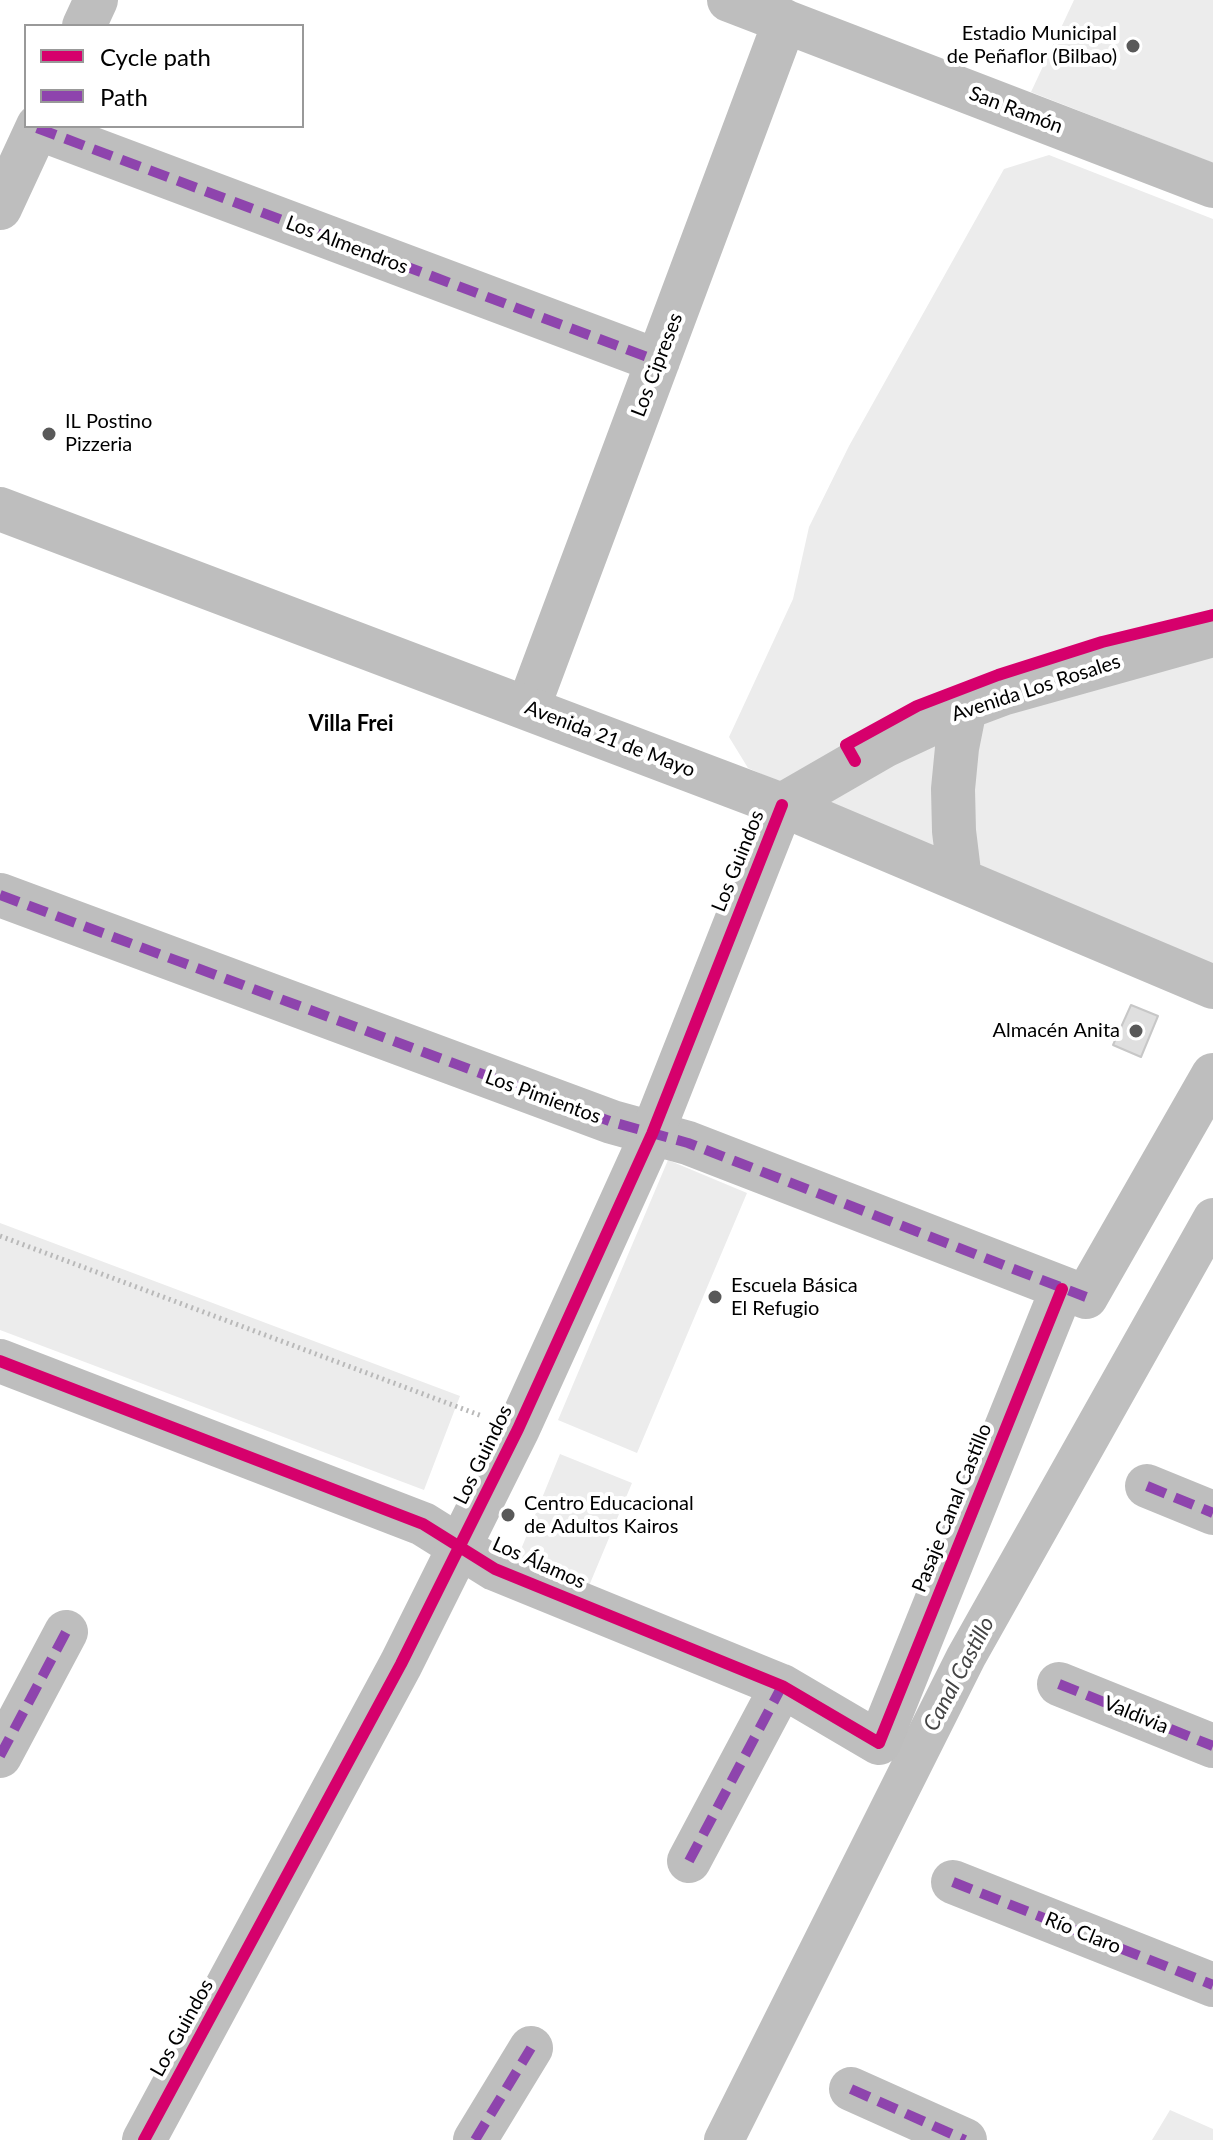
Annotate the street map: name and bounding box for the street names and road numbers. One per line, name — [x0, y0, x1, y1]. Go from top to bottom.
street label: San Ramón — [966, 81, 1066, 139]
street label: Los Almendros — [282, 211, 412, 279]
street label: Los Cipreses — [626, 310, 688, 420]
street label: Avenida Los Rosales — [949, 649, 1123, 727]
street label: Avenida 21 de Mayo — [522, 696, 698, 782]
street label: Los Guindos — [707, 807, 769, 915]
street label: Los Pimientos — [482, 1065, 604, 1129]
street label: Los Guindos — [449, 1401, 517, 1509]
street label: Pasaje Canal Castillo — [907, 1420, 997, 1596]
street label: Los Álamos — [489, 1532, 589, 1594]
street label: Valdivia — [1100, 1691, 1172, 1739]
street label: Río Claro — [1041, 1907, 1125, 1959]
street label: Los Guindos — [145, 1975, 219, 2081]

